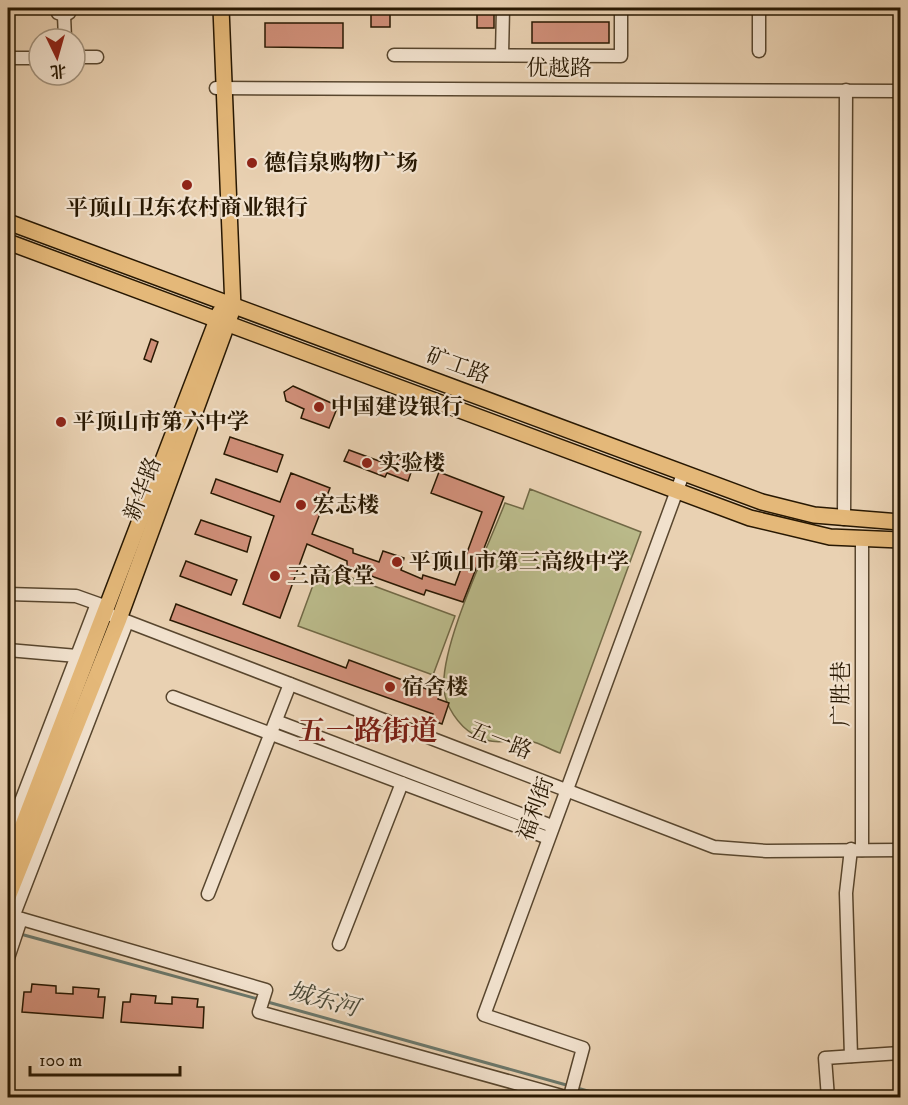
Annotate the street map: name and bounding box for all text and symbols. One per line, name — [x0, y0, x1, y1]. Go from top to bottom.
north arrow — [27, 27, 87, 87]
street label: 优越路 — [526, 55, 592, 82]
text: 北 — [49, 60, 67, 82]
place label: 德信泉购物广场 — [264, 150, 418, 177]
marker: 德信泉购物广场 — [245, 156, 259, 170]
marker: 平顶山卫东农村商业银行 — [180, 178, 194, 192]
place label: 平顶山卫东农村商业银行 — [66, 195, 308, 222]
street label: 矿工路 — [422, 342, 494, 390]
place label: 中国建设银行 — [331, 394, 463, 421]
marker: 中国建设银行 — [312, 400, 326, 414]
place label: 平顶山市第六中学 — [73, 409, 249, 436]
marker: 平顶山市第六中学 — [54, 415, 68, 429]
place label: 实验楼 — [379, 450, 445, 477]
street label: 新华路 — [119, 453, 167, 525]
marker: 实验楼 — [360, 456, 374, 470]
place label: 宏志楼 — [313, 492, 379, 519]
marker: 宏志楼 — [294, 498, 308, 512]
place label: 平顶山市第三高级中学 — [409, 549, 629, 576]
marker: 平顶山市第三高级中学 — [390, 555, 404, 569]
place label: 三高食堂 — [287, 563, 375, 590]
marker: 三高食堂 — [268, 569, 282, 583]
street label: 广胜巷 — [828, 661, 855, 727]
place label: 宿舍楼 — [402, 674, 468, 701]
marker: 宿舍楼 — [383, 680, 397, 694]
district label: 五一路街道 — [298, 714, 438, 749]
street label: 五一路 — [464, 717, 536, 765]
street label: 福利街 — [512, 773, 560, 845]
water label: 城东河 — [284, 976, 366, 1025]
scale bar — [30, 1039, 180, 1077]
text: 100 m — [39, 1050, 82, 1072]

